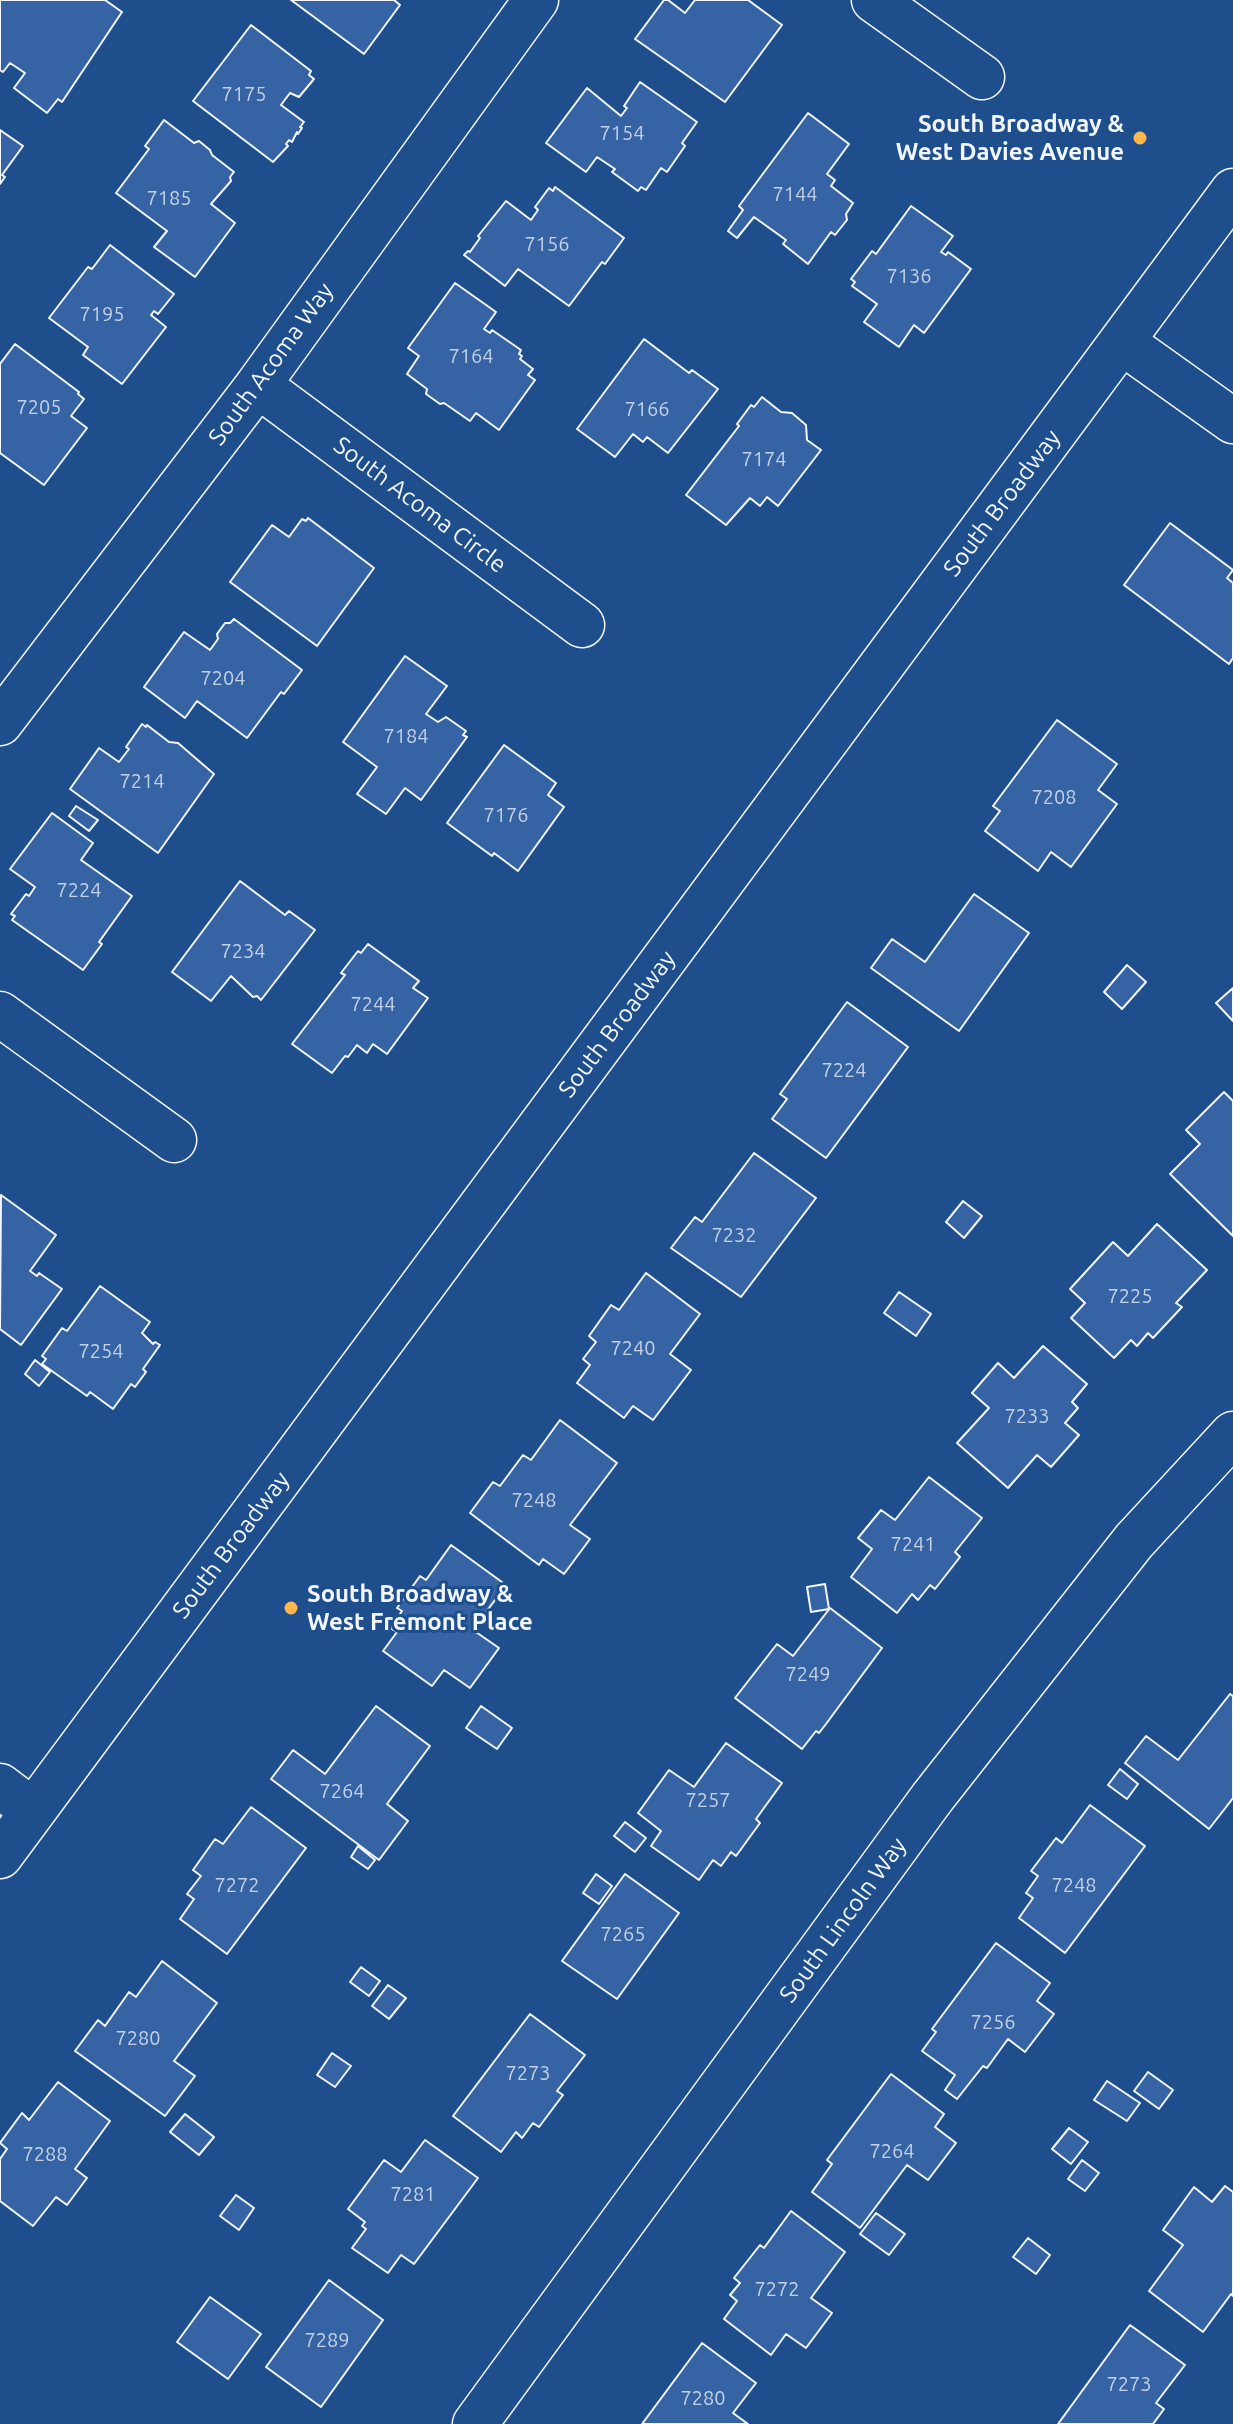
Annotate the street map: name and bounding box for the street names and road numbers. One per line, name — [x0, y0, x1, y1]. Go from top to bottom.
street label: South Acoma Way — [202, 277, 340, 451]
street label: South Broadway — [937, 424, 1067, 582]
street label: South Acoma Circle — [328, 431, 512, 579]
street label: South Broadway — [552, 945, 682, 1103]
street label: South Broadway — [166, 1466, 296, 1624]
street label: South Lincoln Way — [773, 1832, 913, 2008]

